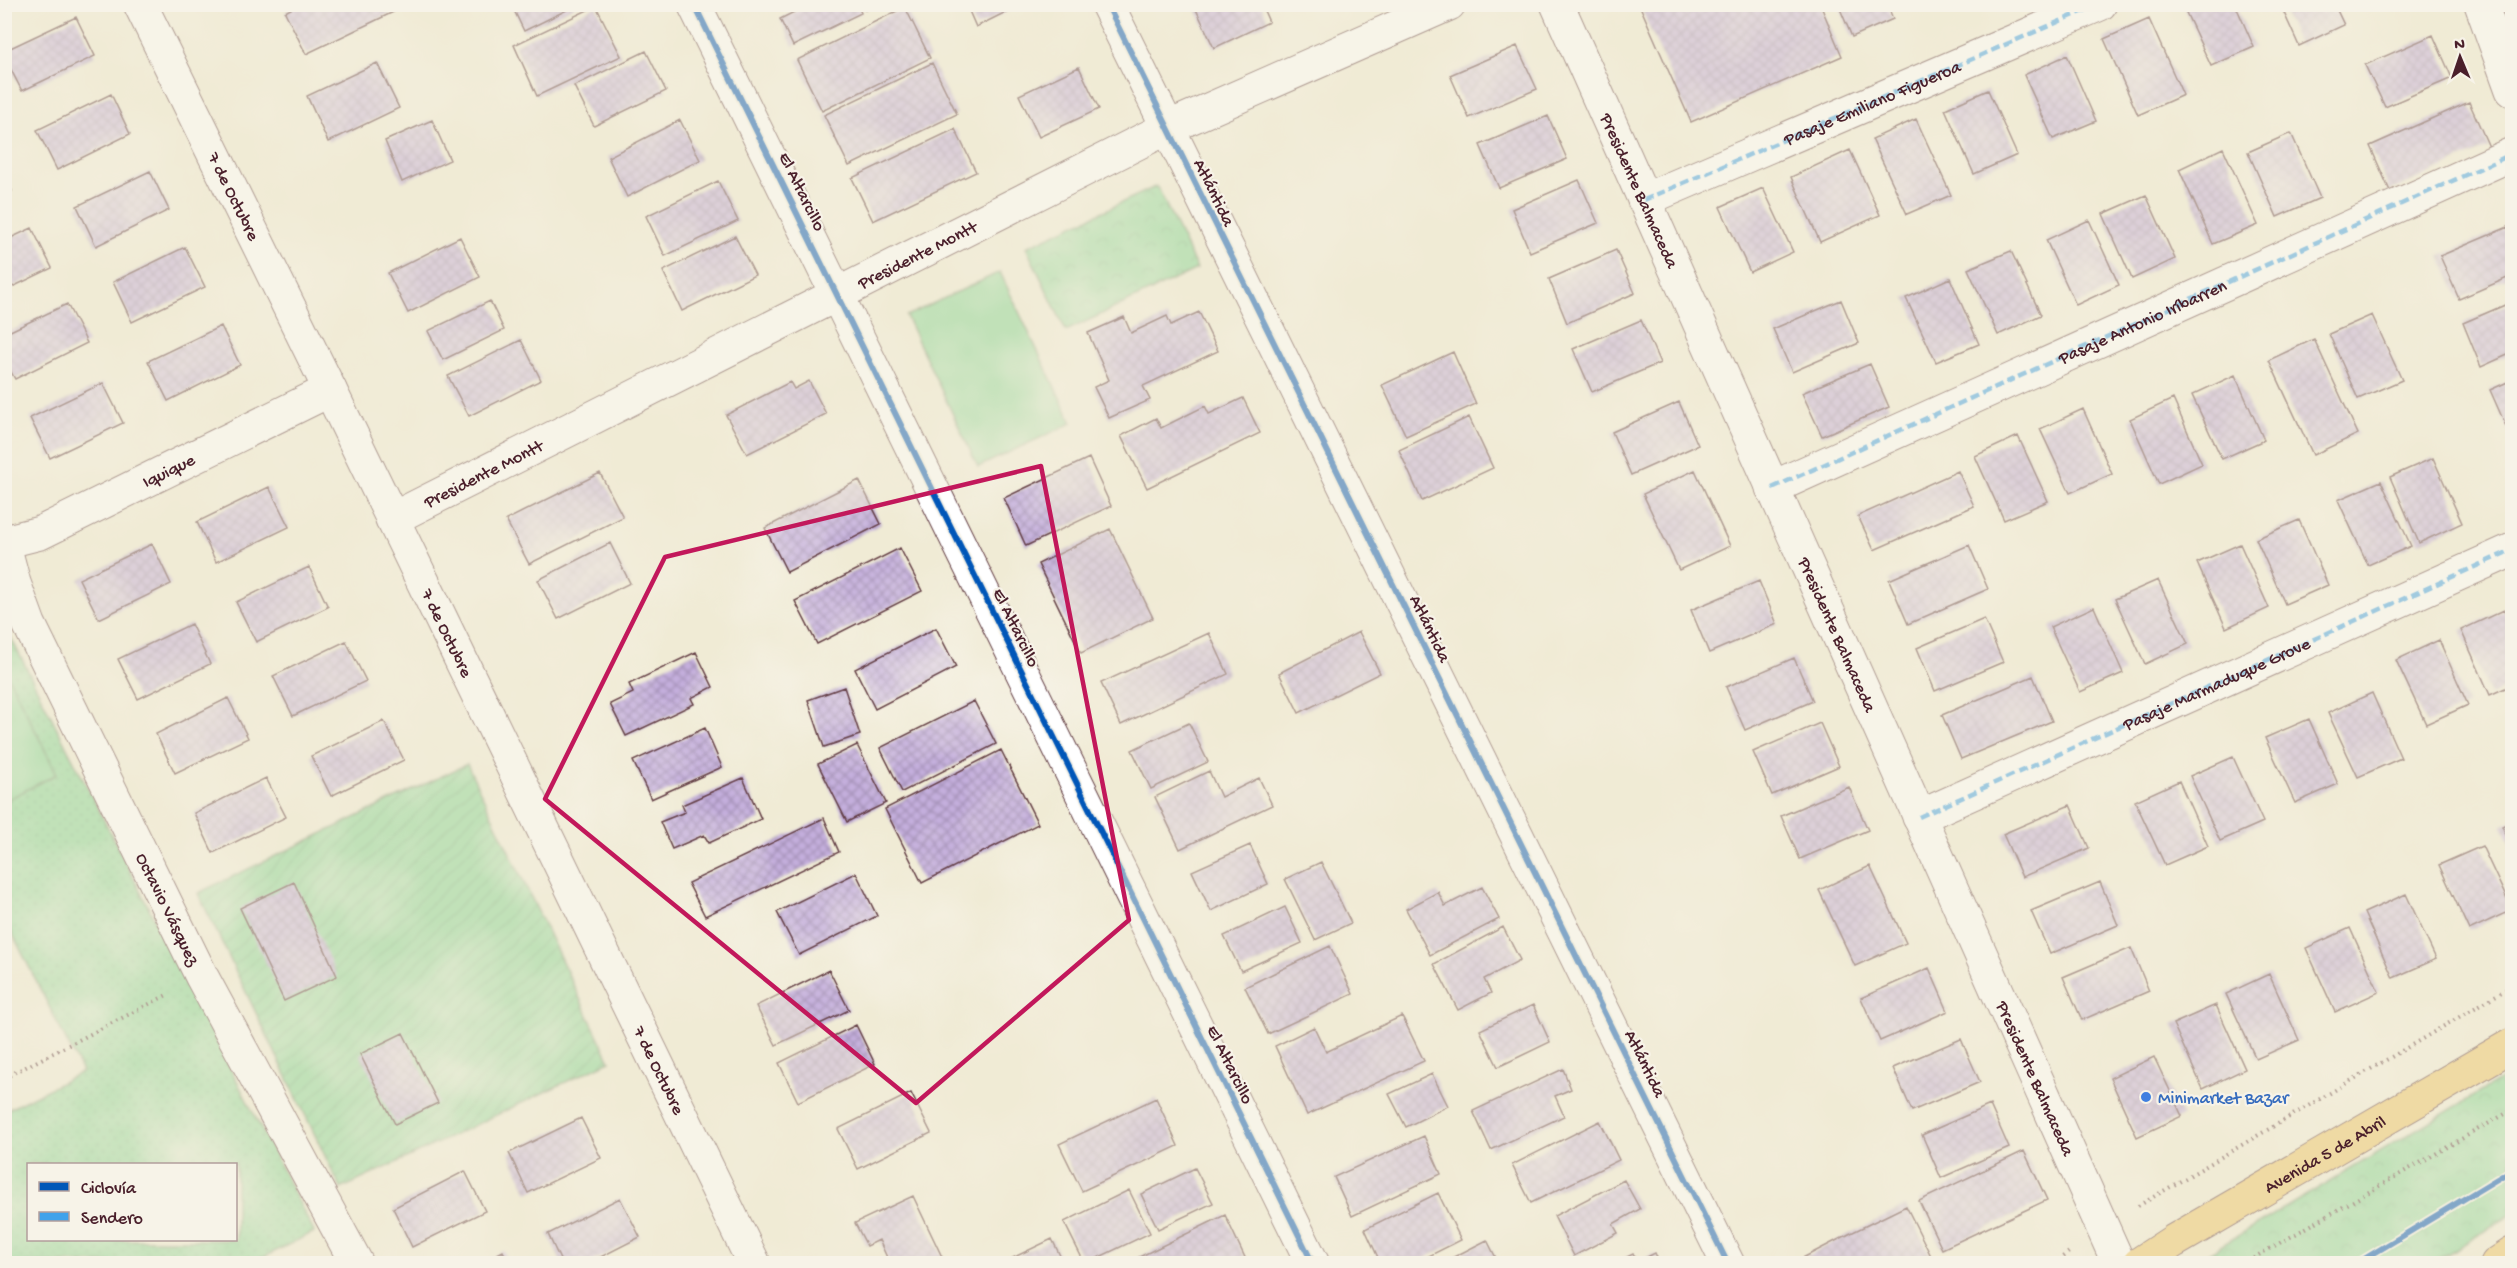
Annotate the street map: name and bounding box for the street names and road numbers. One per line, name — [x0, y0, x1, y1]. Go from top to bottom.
street label: Pasaje Emiliano Figueroa — [1780, 57, 1965, 152]
street label: Presidente Balmaceda — [1594, 110, 1682, 273]
street label: 7 de Octubre — [201, 149, 263, 245]
street label: El Altarcillo — [773, 149, 829, 235]
street label: Atlántida — [1187, 156, 1238, 231]
street label: Presidente Montt — [854, 217, 983, 296]
street label: Pasaje Antonio Iríbarren — [2055, 276, 2231, 371]
street label: Presidente Montt — [420, 436, 549, 515]
street label: Iquique — [140, 450, 200, 494]
street label: Presidente Balmaceda — [1792, 554, 1880, 717]
street label: 7 de Octubre — [415, 585, 476, 682]
street label: El Altarcillo — [987, 585, 1043, 671]
street label: Atlántida — [1403, 592, 1454, 667]
street label: Pasaje Marmaduque Grove — [2119, 634, 2315, 737]
street label: Octavio Vásquez — [130, 850, 203, 971]
street label: Presidente Balmaceda — [1990, 997, 2078, 1161]
street label: El Altarcillo — [1201, 1022, 1257, 1108]
street label: 7 de Octubre — [627, 1023, 688, 1119]
street label: Atlántida — [1618, 1027, 1669, 1102]
street label: Avenida 5 de Abril — [2261, 1112, 2391, 1199]

